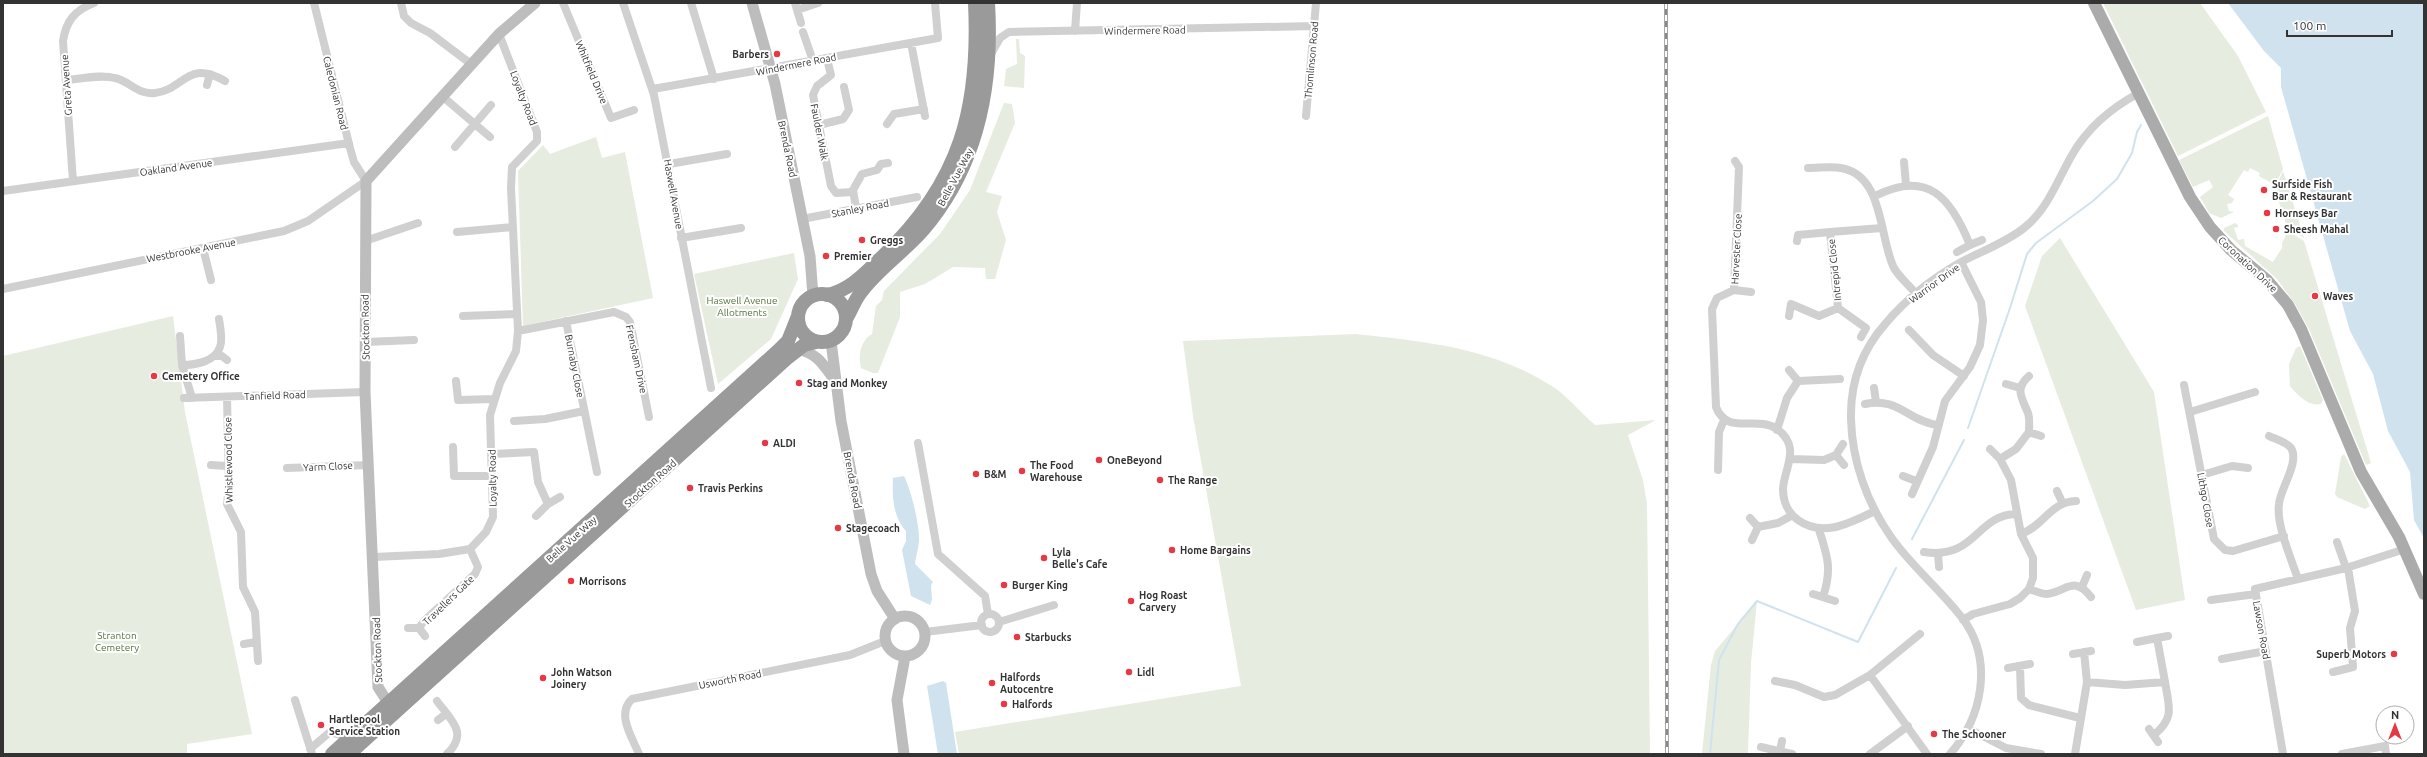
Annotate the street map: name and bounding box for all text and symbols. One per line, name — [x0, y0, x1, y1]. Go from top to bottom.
scale bar — [2287, 12, 2392, 38]
text: 100 m — [2293, 19, 2326, 32]
street label: Thomlinson Road — [1303, 21, 1320, 99]
street label: Windermere Road — [1104, 24, 1186, 37]
street label: Whitfield Drive — [573, 39, 610, 105]
place label: Barbers — [732, 49, 769, 60]
marker: Barbers — [772, 49, 782, 59]
street label: Windermere Road — [755, 51, 837, 78]
street label: Greta Avenue — [59, 54, 74, 116]
street label: Caledonian Road — [321, 55, 350, 131]
street label: Loyalty Road — [508, 69, 539, 127]
street label: Faulder Walk — [809, 103, 830, 161]
street label: Brenda Road — [776, 120, 799, 179]
street label: Belle Vue Way — [936, 146, 975, 208]
street label: Oakland Avenue — [139, 157, 213, 178]
street label: Haswell Avenue — [662, 158, 685, 230]
place label: Surfside Fish Bar & Restaurant — [2272, 179, 2352, 202]
marker: Surfside Fish Bar & Restaurant — [2259, 185, 2269, 195]
street label: Stanley Road — [830, 198, 890, 219]
marker: Hornseys Bar — [2262, 208, 2272, 218]
place label: Hornseys Bar — [2275, 208, 2338, 219]
street label: Harvester Close — [1729, 213, 1744, 285]
marker: Sheesh Mahal — [2271, 224, 2281, 234]
place label: Sheesh Mahal — [2284, 224, 2349, 235]
street label: Coronation Drive — [2216, 234, 2279, 294]
marker: Greggs — [857, 235, 867, 245]
place label: Greggs — [870, 235, 903, 246]
street label: Westbrooke Avenue — [146, 236, 237, 265]
street label: Intrepid Close — [1826, 238, 1843, 302]
marker: Premier — [821, 251, 831, 261]
place label: Premier — [834, 251, 872, 262]
street label: Warrior Drive — [1907, 261, 1962, 305]
marker: Waves — [2310, 291, 2320, 301]
place label: Waves — [2323, 291, 2353, 302]
street label: Stockton Road — [359, 294, 372, 360]
park label: Haswell Avenue Allotments — [707, 295, 777, 318]
street label: Frensham Drive — [624, 324, 649, 394]
street label: Burnaby Close — [563, 334, 586, 399]
marker: Cemetery Office — [149, 371, 159, 381]
place label: Cemetery Office — [162, 371, 240, 382]
marker: Stag and Monkey — [794, 378, 804, 388]
place label: Stag and Monkey — [807, 378, 888, 389]
street label: Tanfield Road — [244, 389, 306, 402]
street label: Whistlewood Close — [222, 417, 235, 503]
marker: ALDI — [760, 438, 770, 448]
place label: ALDI — [773, 438, 796, 449]
street label: Loyalty Road — [486, 449, 499, 507]
street label: Brenda Road — [842, 451, 863, 510]
marker: OneBeyond — [1094, 455, 1104, 465]
place label: OneBeyond — [1107, 455, 1162, 466]
street label: Stockton Road — [622, 457, 678, 509]
street label: Yarm Close — [303, 460, 353, 473]
place label: The Food Warehouse — [1030, 460, 1083, 483]
marker: The Food Warehouse — [1017, 466, 1027, 476]
marker: B&M — [971, 469, 981, 479]
place label: B&M — [984, 469, 1007, 480]
street label: Lithgo Close — [2195, 472, 2216, 528]
marker: The Range — [1155, 475, 1165, 485]
place label: The Range — [1168, 475, 1218, 486]
marker: Travis Perkins — [685, 483, 695, 493]
place label: Travis Perkins — [698, 483, 763, 494]
street label: Belle Vue Way — [544, 514, 599, 565]
marker: Stagecoach — [833, 523, 843, 533]
place label: Stagecoach — [846, 523, 900, 534]
marker: Home Bargains — [1167, 545, 1177, 555]
place label: Home Bargains — [1180, 545, 1251, 556]
place label: Lyla Belle's Cafe — [1052, 547, 1108, 570]
marker: Lyla Belle's Cafe — [1039, 553, 1049, 563]
street label: Travellers Gate — [420, 573, 476, 628]
marker: Morrisons — [566, 576, 576, 586]
place label: Morrisons — [579, 576, 627, 587]
marker: Burger King — [999, 580, 1009, 590]
place label: Burger King — [1012, 580, 1068, 591]
place label: Hog Roast Carvery — [1139, 590, 1188, 613]
marker: Hog Roast Carvery — [1126, 596, 1136, 606]
street label: Lawson Road — [2251, 600, 2272, 660]
street label: Stockton Road — [371, 617, 384, 683]
park label: Stranton Cemetery — [95, 630, 139, 653]
marker: Starbucks — [1012, 632, 1022, 642]
place label: Starbucks — [1025, 632, 1072, 643]
place label: Superb Motors — [2316, 649, 2386, 660]
marker: Superb Motors — [2389, 649, 2399, 659]
place label: John Watson Joinery — [551, 667, 612, 690]
marker: Lidl — [1124, 667, 1134, 677]
place label: Lidl — [1137, 667, 1154, 678]
street label: Usworth Road — [698, 668, 762, 691]
place label: Halfords Autocentre — [1000, 672, 1054, 695]
marker: John Watson Joinery — [538, 673, 548, 683]
marker: Halfords Autocentre — [987, 678, 997, 688]
marker: Halfords — [999, 699, 1009, 709]
place label: Halfords — [1012, 699, 1053, 710]
north arrow — [2375, 705, 2415, 745]
text: N — [2391, 709, 2399, 721]
place label: Hartlepool Service Station — [329, 714, 400, 737]
marker: Hartlepool Service Station — [316, 720, 326, 730]
marker: The Schooner — [1929, 729, 1939, 739]
place label: The Schooner — [1942, 729, 2007, 740]

